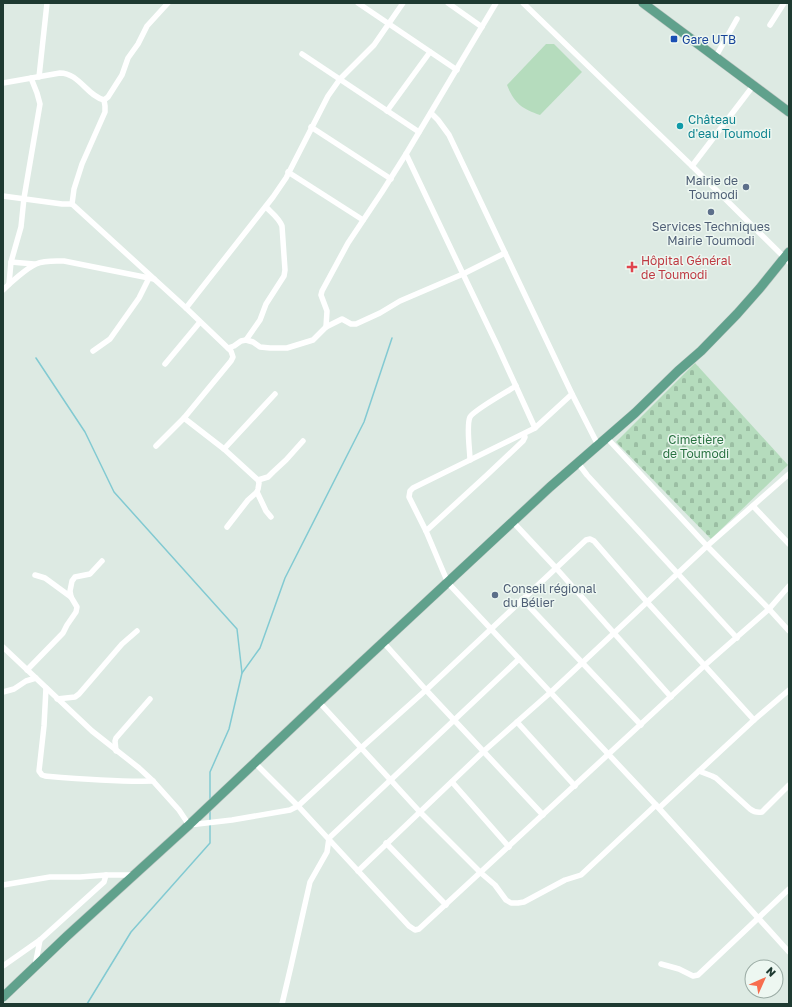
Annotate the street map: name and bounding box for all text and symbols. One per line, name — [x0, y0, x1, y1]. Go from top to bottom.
place label: Gare UTB — [682, 32, 736, 47]
marker: Gare UTB — [669, 34, 679, 44]
place label: Château d'eau Toumodi — [688, 112, 771, 141]
marker: Château d'eau Toumodi — [675, 121, 685, 131]
place label: Mairie de Toumodi — [685, 173, 738, 202]
marker: Mairie de Toumodi — [741, 182, 751, 192]
marker: Services Techniques Mairie Toumodi — [706, 207, 716, 217]
place label: Services Techniques Mairie Toumodi — [652, 219, 770, 248]
place label: Hôpital Général de Toumodi — [641, 253, 731, 282]
marker: Hôpital Général de Toumodi — [626, 261, 638, 273]
park label: Cimetière de Toumodi — [663, 432, 729, 461]
place label: Conseil régional du Bélier — [503, 581, 597, 610]
marker: Conseil régional du Bélier — [490, 590, 500, 600]
north arrow — [744, 959, 784, 999]
text: N — [764, 964, 779, 979]

